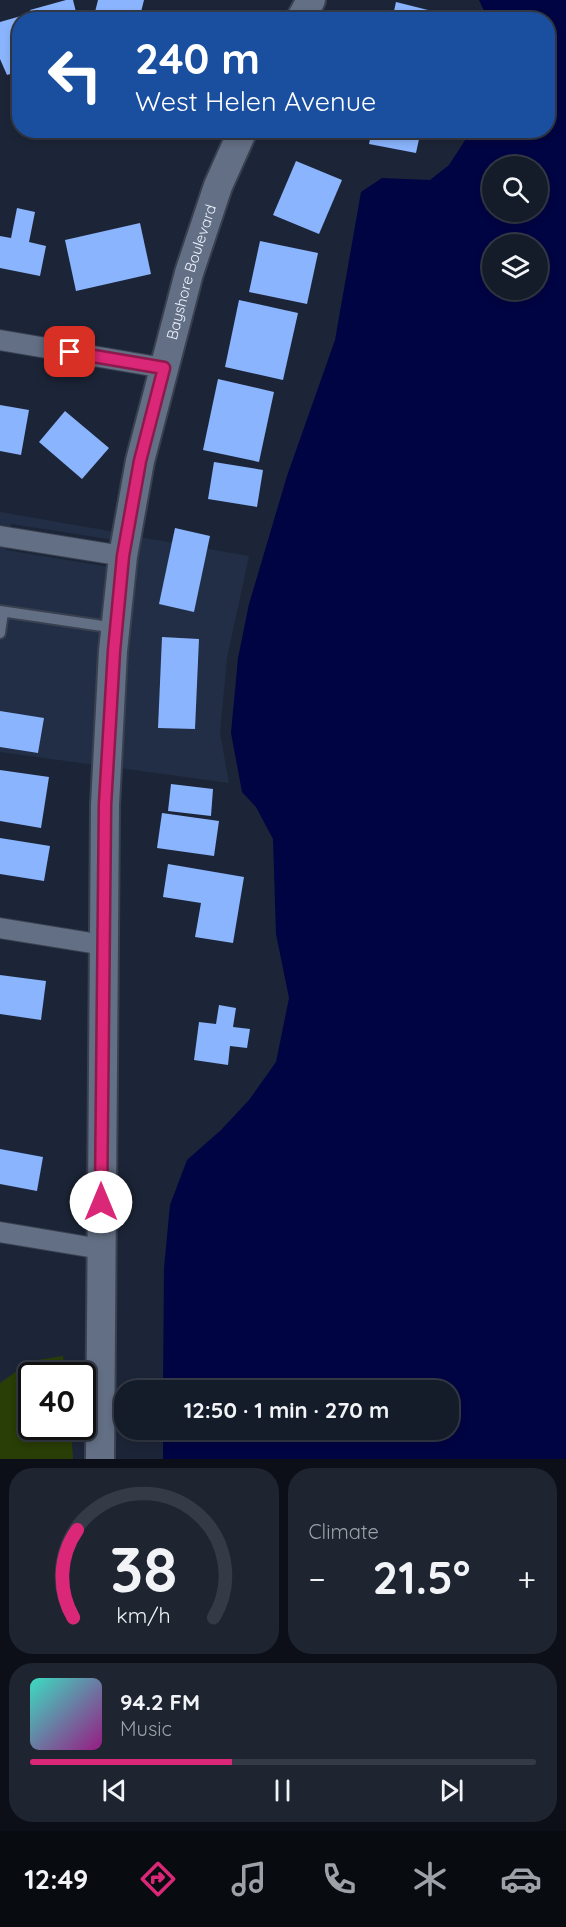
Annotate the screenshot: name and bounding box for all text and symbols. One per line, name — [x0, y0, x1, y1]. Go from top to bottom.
text: 240 m — [135, 32, 260, 85]
icon: left — [36, 36, 114, 114]
text: West Helen Avenue — [135, 84, 376, 118]
map controls — [482, 156, 548, 300]
button: search — [482, 156, 548, 222]
street label: Bayshore Boulevard — [162, 202, 220, 342]
button: layers — [482, 234, 548, 300]
pin — [44, 326, 95, 377]
icon: arrive — [53, 335, 86, 368]
position arrow — [69, 1170, 133, 1234]
speed limit sign: 40 — [18, 1362, 96, 1440]
text: 12:50 · 1 min · 270 m — [184, 1396, 389, 1424]
text: Climate — [309, 1519, 379, 1544]
text: 38 — [110, 1530, 178, 1608]
text: 21.5° — [373, 1549, 470, 1605]
text: − — [309, 1558, 326, 1599]
text: + — [517, 1558, 536, 1599]
text: km/h — [117, 1602, 171, 1628]
text: 94.2 FM — [120, 1688, 200, 1716]
text: Music — [120, 1716, 172, 1741]
icon: previous — [98, 1774, 131, 1807]
icon: pause — [266, 1774, 299, 1807]
icon: next — [435, 1774, 468, 1807]
icon: directions — [137, 1858, 179, 1900]
icon: music — [228, 1858, 270, 1900]
icon: phone — [318, 1858, 360, 1900]
icon: climate — [409, 1858, 451, 1900]
icon: car — [500, 1858, 542, 1900]
text: 12:49 — [24, 1862, 88, 1896]

